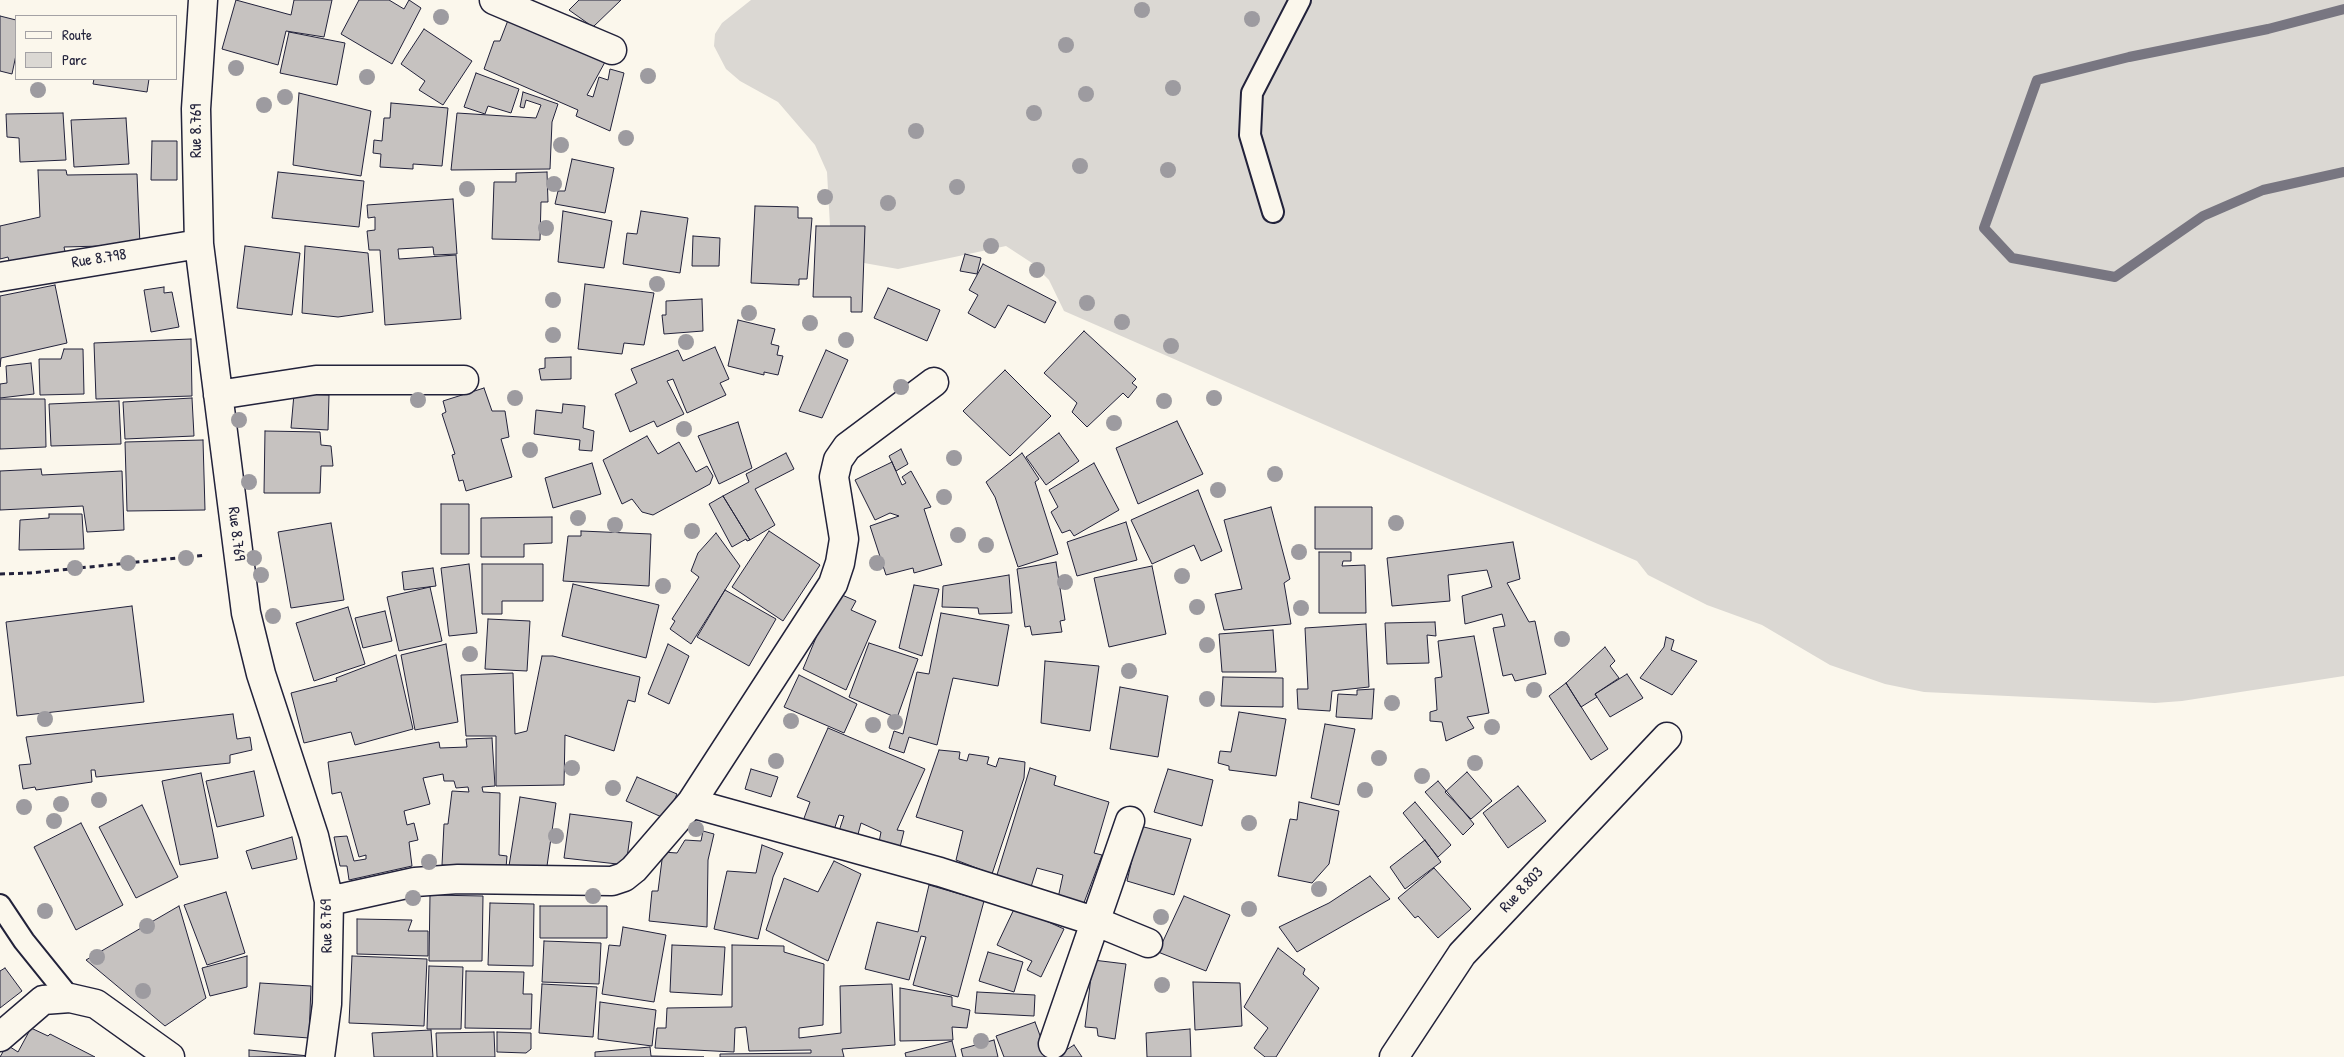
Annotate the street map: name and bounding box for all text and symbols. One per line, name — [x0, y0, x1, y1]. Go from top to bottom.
legend — [15, 15, 178, 80]
text: Route — [62, 24, 92, 45]
text: Parc — [62, 49, 87, 70]
street label: Rue 8.769 — [187, 104, 207, 158]
street label: Rue 8.798 — [70, 245, 128, 273]
street label: Rue 8.769 — [223, 506, 249, 562]
street label: Rue 8.803 — [1496, 863, 1548, 917]
street label: Rue 8.769 — [317, 899, 337, 953]

